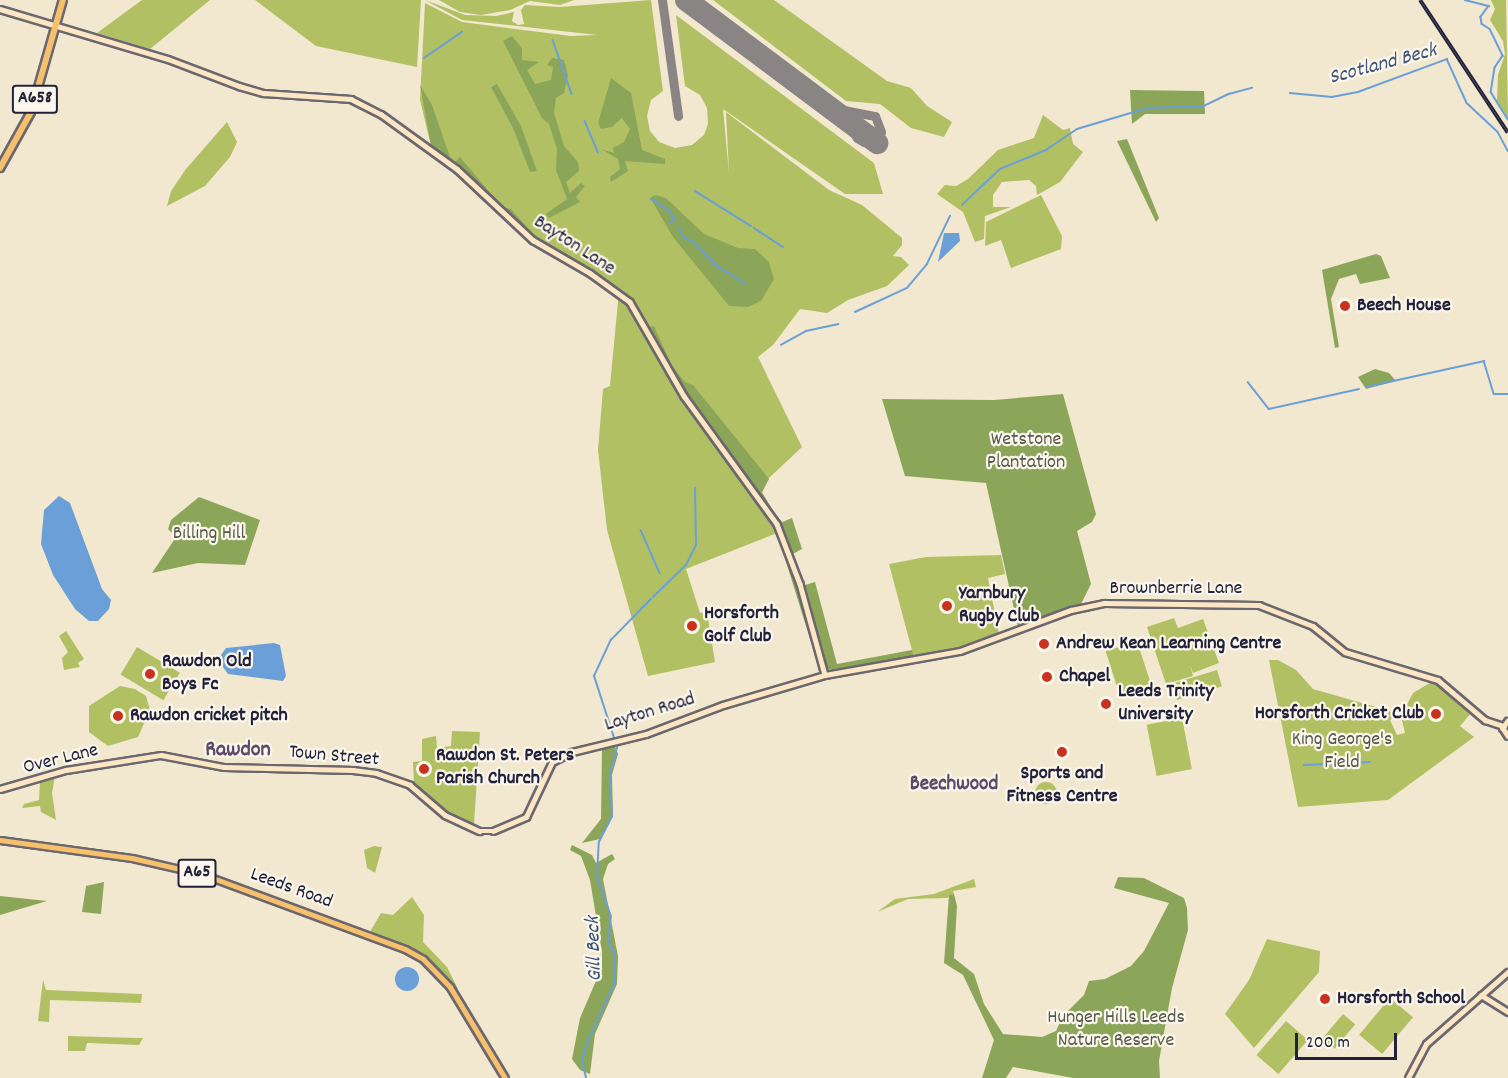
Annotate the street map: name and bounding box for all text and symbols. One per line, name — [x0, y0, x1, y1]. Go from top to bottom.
water label: Scotland Beck — [1326, 39, 1440, 91]
road number: A658 — [11, 84, 59, 114]
street label: Bayton Lane — [529, 211, 619, 281]
place label: Beech House — [1357, 294, 1451, 318]
marker: Beech House — [1338, 299, 1352, 313]
park label: Wetstone Plantation — [987, 428, 1065, 475]
park label: Billing Hill — [173, 522, 245, 546]
street label: Brownberrie Lane — [1110, 577, 1242, 601]
place label: Yarnbury Rugby Club — [959, 582, 1039, 629]
marker: Yarnbury Rugby Club — [940, 599, 954, 613]
place label: Horsforth Golf Club — [704, 602, 779, 649]
marker: Horsforth Golf Club — [685, 619, 699, 633]
place label: Andrew Kean Learning Centre — [1056, 632, 1281, 656]
marker: Andrew Kean Learning Centre — [1037, 637, 1051, 651]
place label: Rawdon Old Boys Fc — [162, 650, 252, 697]
place label: Chapel — [1059, 665, 1110, 689]
marker: Rawdon Old Boys Fc — [143, 667, 157, 681]
marker: Chapel — [1040, 670, 1054, 684]
place label: Leeds Trinity University — [1118, 680, 1214, 727]
street label: Layton Road — [602, 688, 698, 738]
marker: Leeds Trinity University — [1099, 697, 1113, 711]
place label: Horsforth Cricket Club — [1255, 702, 1424, 726]
place label: Rawdon cricket pitch — [130, 704, 288, 728]
marker: Horsforth Cricket Club — [1429, 707, 1443, 721]
marker: Rawdon cricket pitch — [111, 709, 125, 723]
park label: King George's Field — [1292, 729, 1392, 776]
district label: Rawdon — [205, 738, 271, 764]
street label: Over Lane — [21, 739, 101, 781]
street label: Town Street — [288, 741, 380, 773]
place label: Rawdon St. Peters Parish Church — [436, 745, 574, 792]
marker: Sports and Fitness Centre — [1055, 745, 1069, 759]
marker: Rawdon St. Peters Parish Church — [417, 762, 431, 776]
place label: Sports and Fitness Centre — [1007, 762, 1117, 809]
district label: Beechwood — [910, 772, 998, 798]
road number: A65 — [178, 858, 216, 888]
street label: Leeds Road — [247, 863, 335, 915]
water label: Gill Beck — [581, 916, 609, 982]
place label: Horsforth School — [1337, 987, 1465, 1011]
marker: Horsforth School — [1318, 992, 1332, 1006]
park label: Hunger Hills Leeds Nature Reserve — [1047, 1007, 1185, 1054]
scale bar — [1298, 1021, 1400, 1059]
text: 200 m — [1306, 1031, 1350, 1056]

